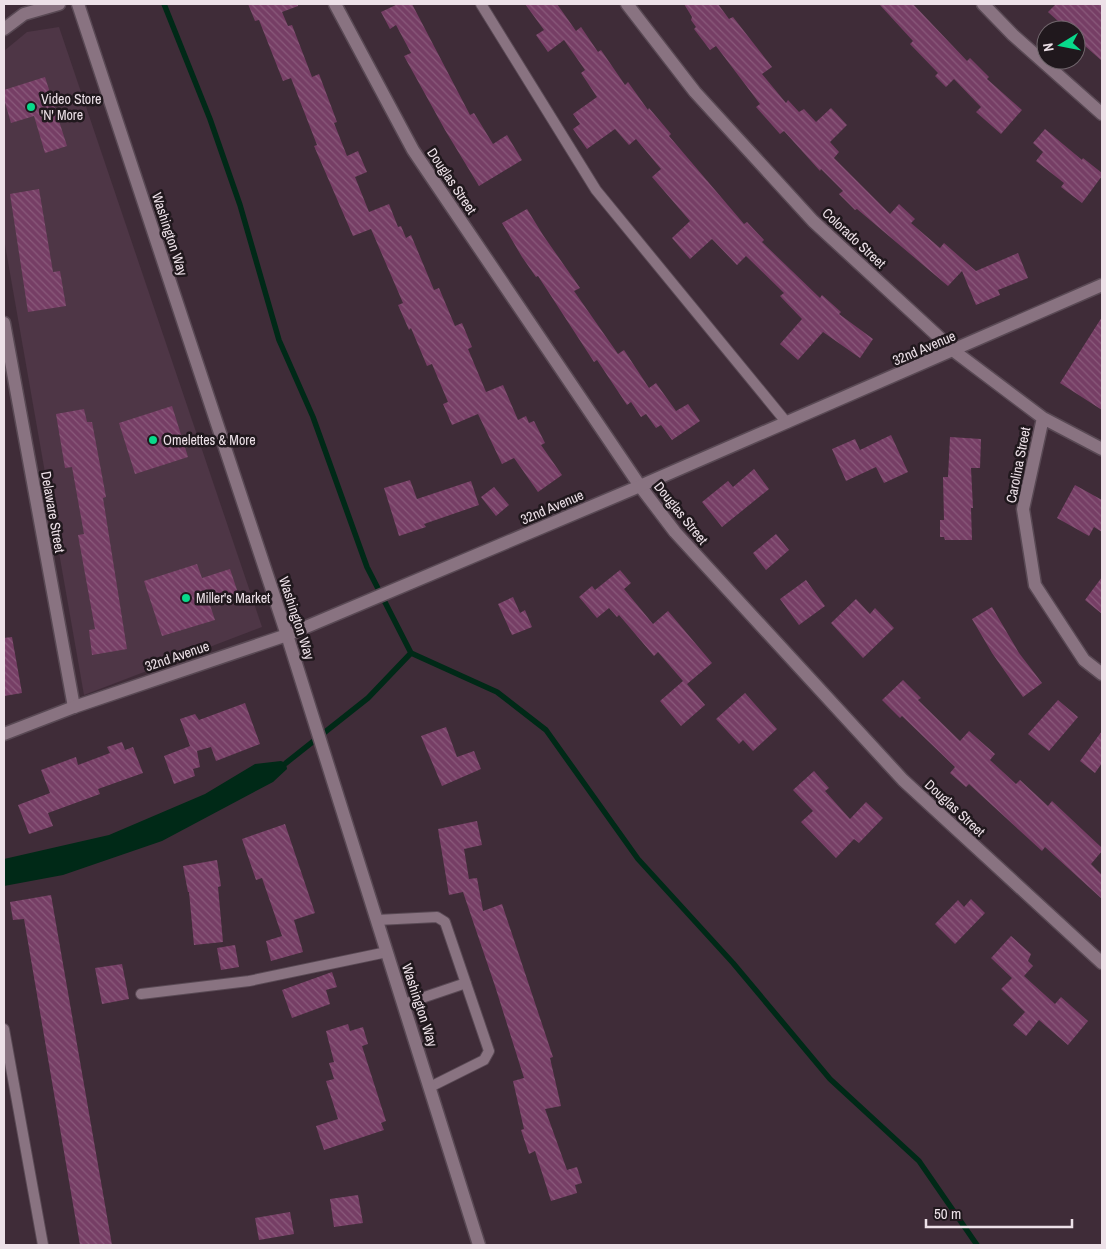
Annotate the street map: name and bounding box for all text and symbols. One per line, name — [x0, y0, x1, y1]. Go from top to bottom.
north arrow — [1036, 20, 1086, 70]
text: N — [1039, 42, 1058, 53]
place label: Video Store 'N' More — [41, 90, 101, 124]
marker: Video Store 'N' More — [25, 101, 37, 113]
street label: Douglas Street — [423, 144, 481, 218]
street label: Washington Way — [148, 190, 192, 278]
street label: Colorado Street — [818, 204, 890, 272]
street label: 32nd Avenue — [890, 327, 958, 369]
street label: Carolina Street — [1002, 425, 1034, 505]
place label: Omelettes & More — [163, 431, 256, 449]
marker: Omelettes & More — [147, 434, 159, 446]
street label: Delaware Street — [37, 470, 69, 554]
street label: Douglas Street — [650, 478, 712, 548]
street label: 32nd Avenue — [518, 486, 586, 528]
street label: Washington Way — [275, 574, 319, 662]
place label: Miller's Market — [196, 589, 270, 607]
marker: Miller's Market — [180, 592, 192, 604]
street label: 32nd Avenue — [142, 637, 212, 675]
street label: Douglas Street — [921, 776, 989, 840]
street label: Washington Way — [398, 961, 442, 1049]
scale bar — [926, 1196, 1072, 1228]
text: 50 m — [934, 1203, 961, 1224]

